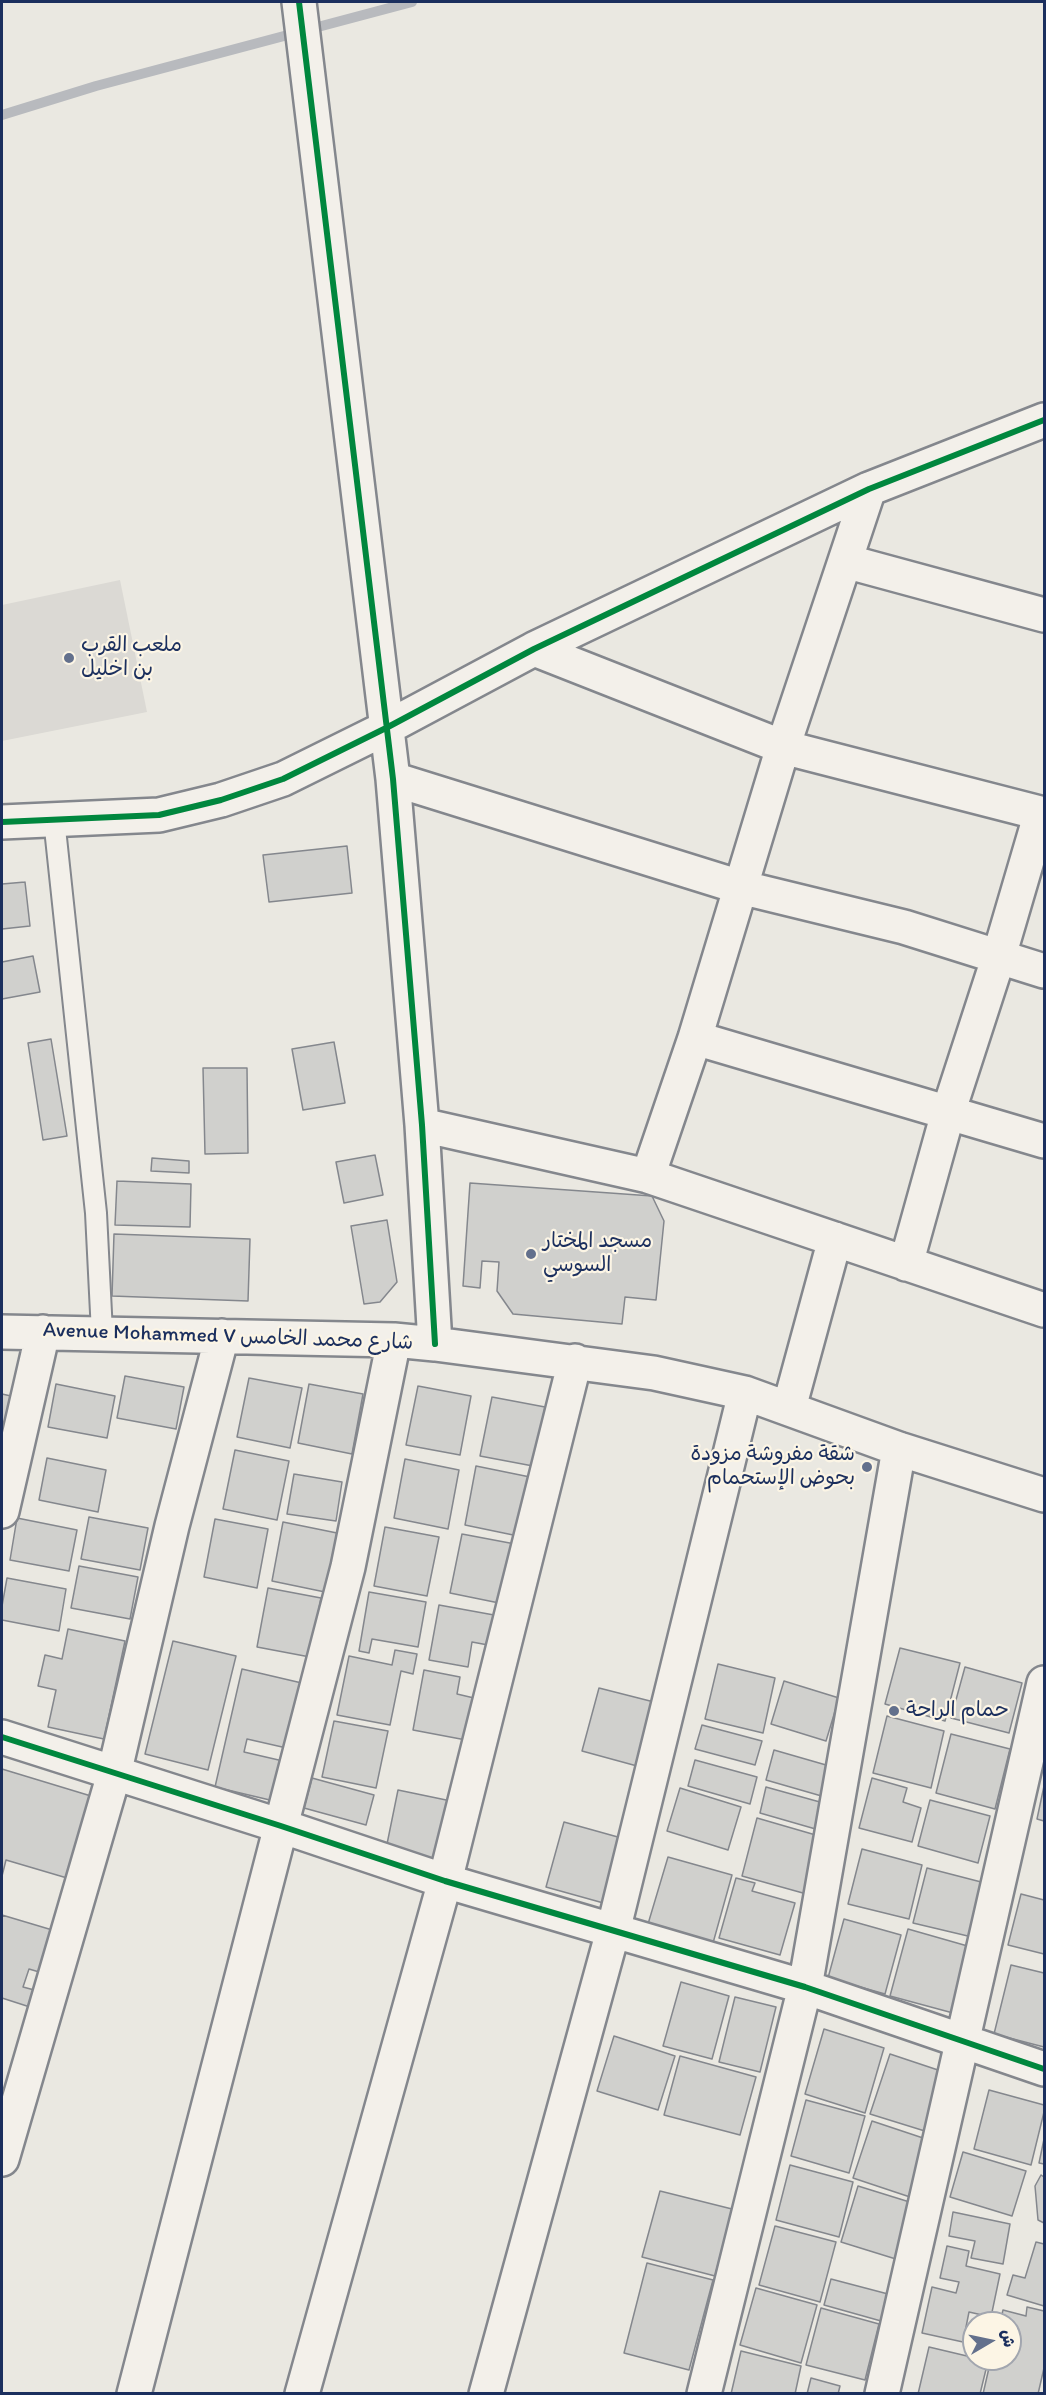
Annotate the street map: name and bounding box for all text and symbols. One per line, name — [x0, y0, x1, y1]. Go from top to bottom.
place label: ملعب القرب بن اخليل — [81, 633, 182, 683]
marker: ملعب القرب بن اخليل — [62, 651, 76, 665]
place label: مسجد المختار السوسي — [543, 1229, 652, 1279]
marker: مسجد المختار السوسي — [524, 1247, 538, 1261]
street label: Avenue Mohammed V شارع محمد الخامس — [42, 1318, 414, 1356]
place label: شقة مفروشة مزودة بحوض الإستحمام — [690, 1442, 855, 1492]
marker: شقة مفروشة مزودة بحوض الإستحمام — [860, 1460, 874, 1474]
place label: حمام الراحة — [906, 1698, 1008, 1724]
marker: حمام الراحة — [887, 1704, 901, 1718]
north arrow — [962, 2311, 1022, 2371]
text: ش — [998, 2328, 1019, 2349]

